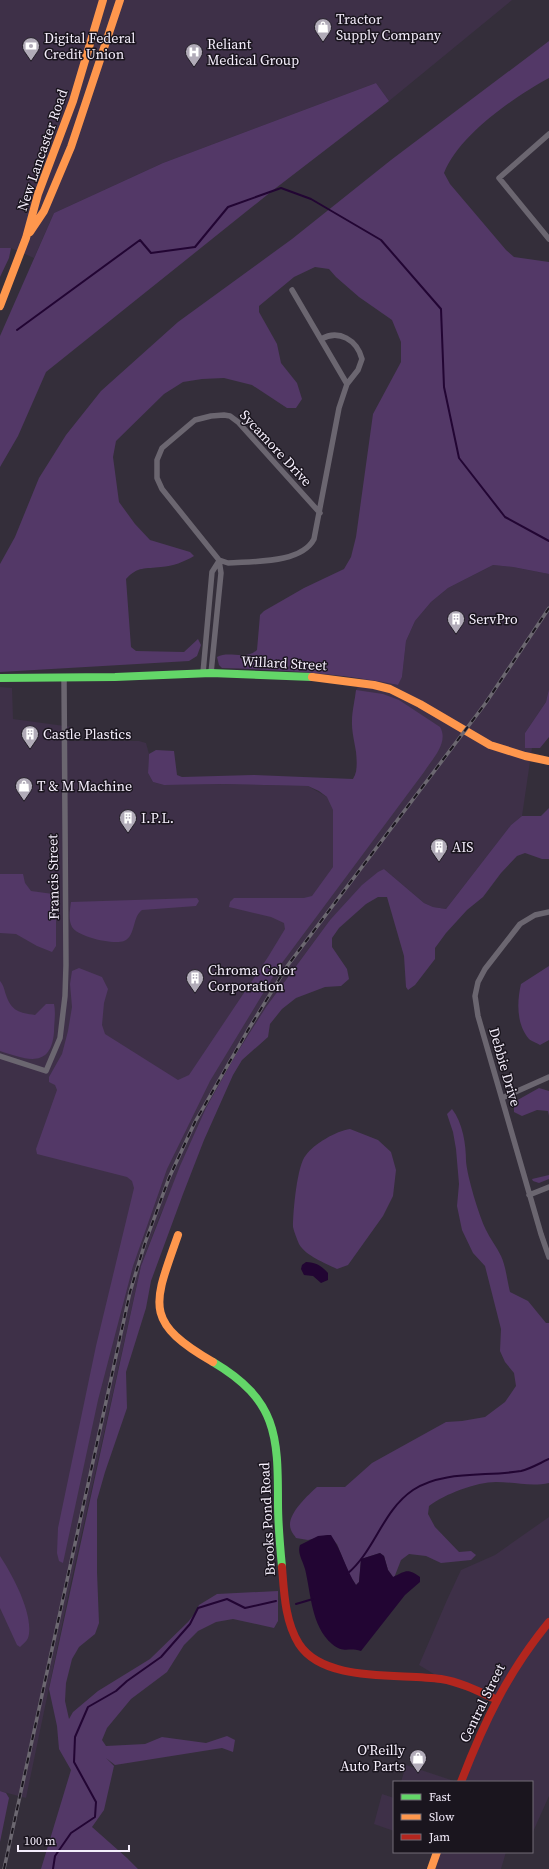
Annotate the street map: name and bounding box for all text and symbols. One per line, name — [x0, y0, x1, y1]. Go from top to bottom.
place label: Tractor Supply Company — [336, 9, 442, 45]
shop icon: Tractor Supply Company — [313, 17, 333, 42]
place label: Digital Federal Credit Union — [44, 28, 135, 64]
place label: Reliant Medical Group — [207, 34, 299, 70]
bank icon: Digital Federal Credit Union — [21, 36, 41, 61]
hospital icon: Reliant Medical Group — [184, 42, 204, 67]
street label: New Lancaster Road — [12, 86, 72, 214]
street label: Sycamore Drive — [235, 405, 317, 491]
building icon: ServPro — [446, 609, 466, 634]
place label: ServPro — [469, 609, 518, 629]
street label: Willard Street — [241, 651, 328, 675]
building icon: Castle Plastics — [20, 724, 40, 749]
place label: Castle Plastics — [43, 724, 131, 744]
shop icon: T & M Machine — [14, 776, 34, 801]
place label: T & M Machine — [37, 776, 132, 796]
building icon: I.P.L. — [118, 808, 138, 833]
place label: I.P.L. — [141, 808, 174, 828]
street label: Francis Street — [42, 834, 64, 920]
building icon: AIS — [429, 837, 449, 862]
place label: AIS — [452, 837, 474, 857]
place label: Chroma Color Corporation — [208, 960, 296, 996]
building icon: Chroma Color Corporation — [185, 968, 205, 993]
street label: Debbie Drive — [484, 1025, 526, 1109]
street label: Brooks Pond Road — [254, 1462, 280, 1576]
street label: Central Street — [454, 1660, 510, 1746]
place label: O'Reilly Auto Parts — [340, 1740, 406, 1776]
shop icon: O'Reilly Auto Parts — [408, 1748, 428, 1773]
legend — [393, 1781, 533, 1853]
text: Fast — [429, 1789, 451, 1805]
text: Slow — [429, 1809, 455, 1825]
scale bar — [18, 1827, 129, 1853]
text: Jam — [428, 1829, 450, 1845]
text: 100 m — [24, 1833, 56, 1849]

